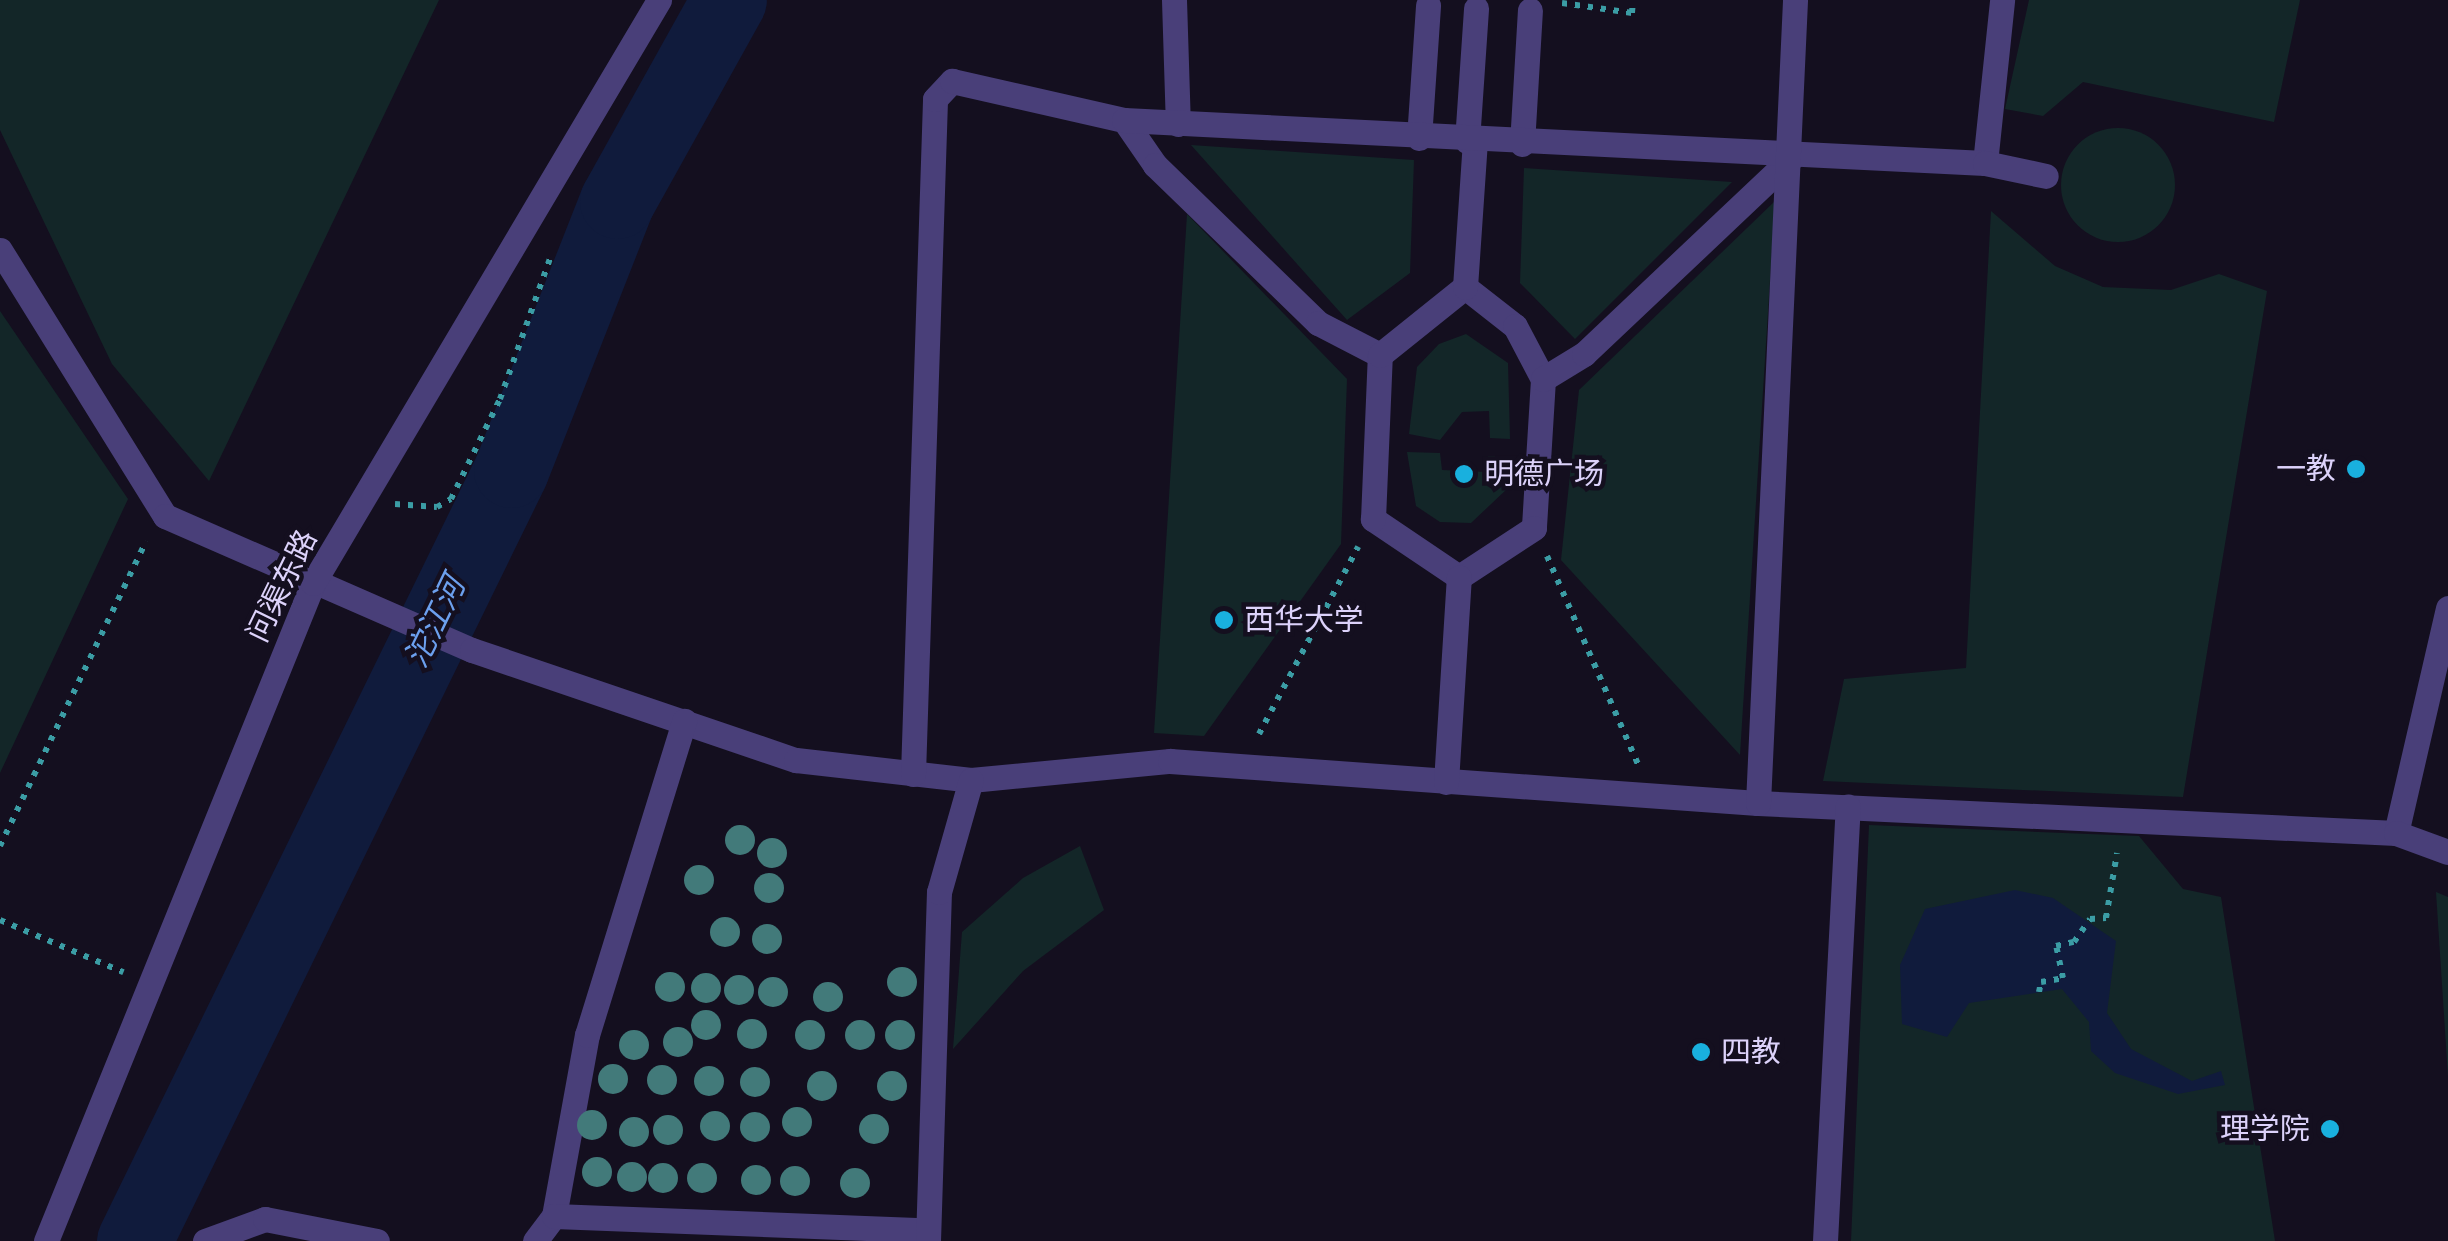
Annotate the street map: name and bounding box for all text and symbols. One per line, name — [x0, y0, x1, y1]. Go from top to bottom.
place label: 一教 — [2276, 451, 2336, 487]
place label: 明德广场 — [1484, 456, 1604, 492]
marker: 一教 — [2345, 458, 2367, 480]
marker: 明德广场 — [1453, 463, 1475, 485]
street label: 问渠东路 — [240, 524, 324, 648]
water label: 沱江河 — [397, 570, 473, 674]
place label: 西华大学 — [1244, 602, 1364, 638]
marker: 西华大学 — [1213, 609, 1235, 631]
place label: 四教 — [1721, 1034, 1781, 1070]
marker: 四教 — [1690, 1041, 1712, 1063]
place label: 理学院 — [2220, 1111, 2310, 1147]
marker: 理学院 — [2319, 1118, 2341, 1140]

